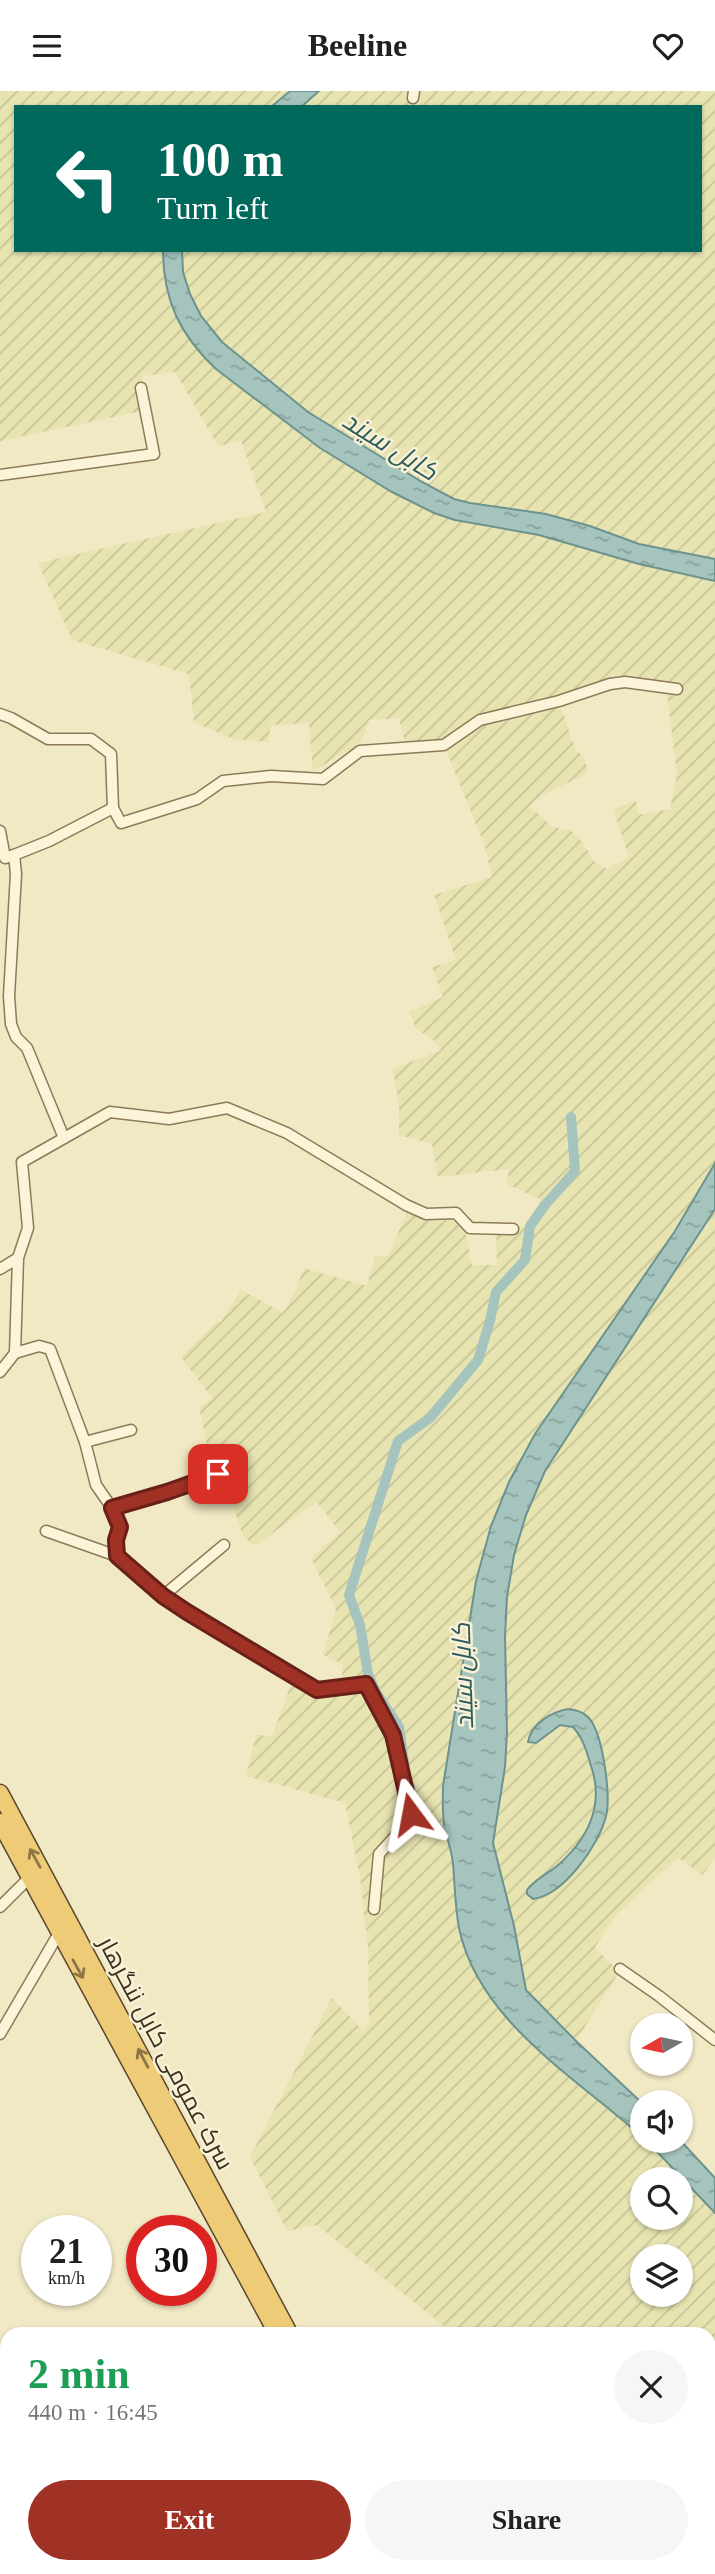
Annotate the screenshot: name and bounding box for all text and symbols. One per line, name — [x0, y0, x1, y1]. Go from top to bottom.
icon: menu — [28, 27, 66, 65]
text: Beeline — [308, 27, 407, 63]
icon: heart — [649, 27, 687, 65]
text: 100 m — [157, 132, 284, 187]
icon: left — [42, 133, 133, 224]
text: Turn left — [157, 190, 269, 226]
water label: کابل سيند — [337, 406, 443, 488]
pin — [188, 1444, 248, 1504]
icon: arrive — [199, 1455, 237, 1493]
water label: کابل سيند — [447, 1622, 480, 1730]
position arrow — [374, 1777, 448, 1851]
one-way arrow — [28, 1848, 41, 1869]
street label: سرک عمومی کابل ننگرهار — [92, 1930, 238, 2174]
one-way arrow — [72, 1958, 86, 1979]
north arrow — [630, 2013, 693, 2075]
map controls — [630, 2013, 693, 2307]
one-way arrow — [136, 2048, 149, 2069]
button: sound — [630, 2090, 693, 2153]
button: search — [630, 2167, 693, 2230]
speed limit sign: 30 — [126, 2215, 217, 2306]
text: 21 — [49, 2232, 84, 2271]
button: layers — [630, 2244, 693, 2307]
text: km/h — [48, 2268, 85, 2288]
button: close — [614, 2350, 688, 2424]
text: 2 min — [28, 2351, 130, 2397]
text: 440 m · 16:45 — [28, 2400, 158, 2425]
button: Exit — [28, 2480, 351, 2560]
button: Share — [365, 2480, 688, 2560]

